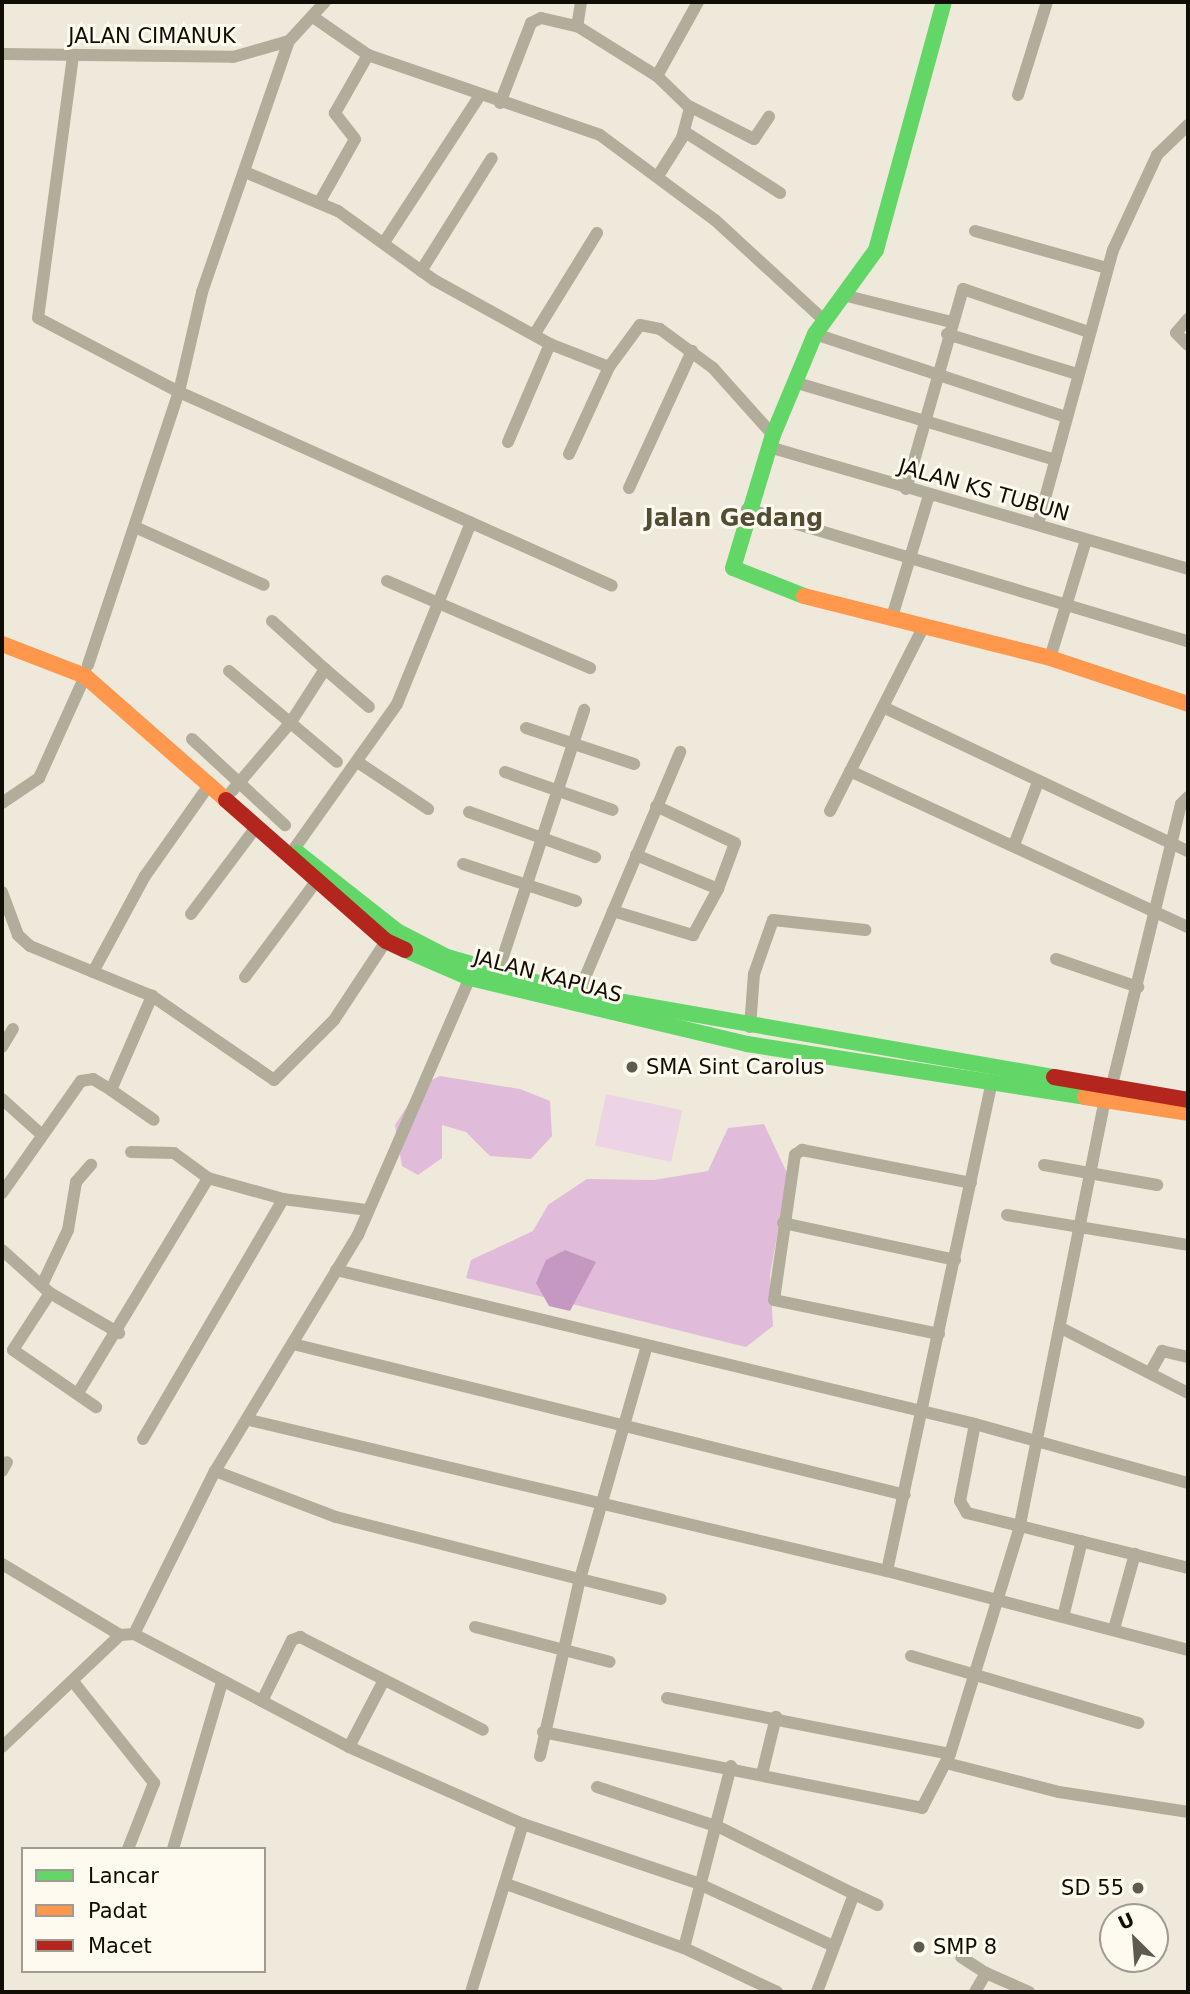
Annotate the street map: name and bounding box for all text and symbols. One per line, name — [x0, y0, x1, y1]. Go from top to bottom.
street label: JALAN CIMANUK — [68, 23, 236, 49]
street label: JALAN KS TUBUN — [896, 454, 1072, 526]
district label: Jalan Gedang — [645, 505, 823, 533]
street label: JALAN KAPUAS — [471, 944, 625, 1008]
place label: SMA Sint Carolus — [646, 1054, 825, 1080]
marker: SMA Sint Carolus — [624, 1059, 640, 1075]
legend — [21, 1847, 266, 1973]
text: Lancar — [88, 1864, 159, 1888]
place label: SD 55 — [1061, 1875, 1124, 1901]
marker: SD 55 — [1130, 1880, 1146, 1896]
text: Padat — [88, 1899, 147, 1923]
north arrow — [1099, 1903, 1169, 1973]
text: U — [1114, 1908, 1138, 1934]
text: Macet — [88, 1934, 152, 1958]
place label: SMP 8 — [933, 1934, 997, 1960]
marker: SMP 8 — [911, 1939, 927, 1955]

